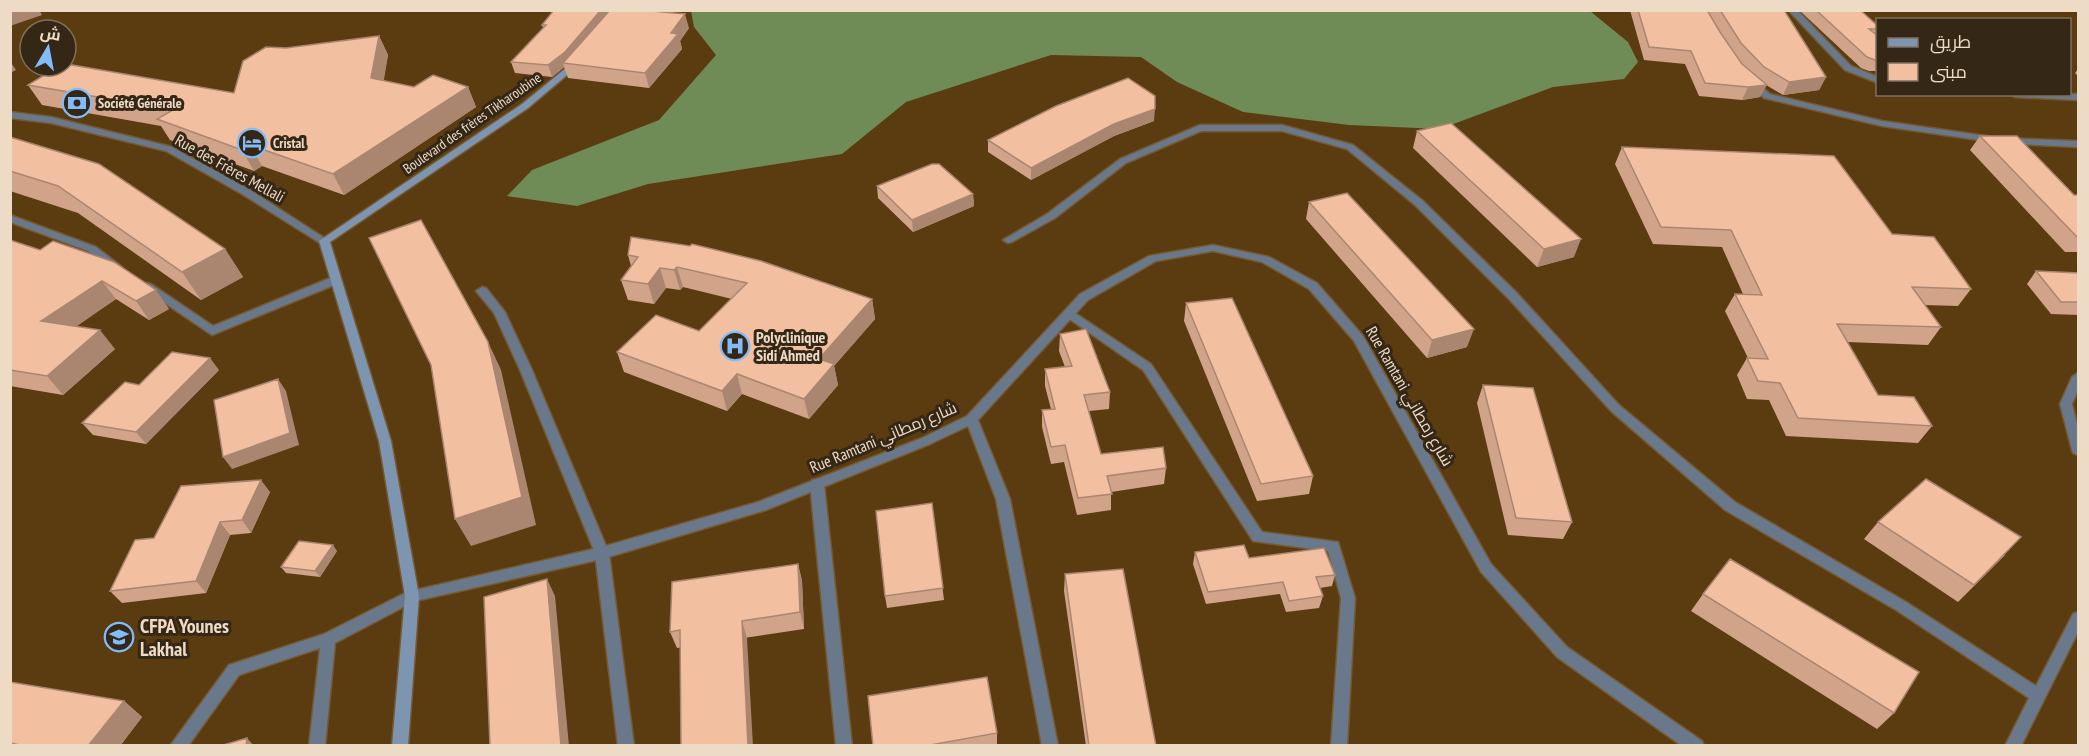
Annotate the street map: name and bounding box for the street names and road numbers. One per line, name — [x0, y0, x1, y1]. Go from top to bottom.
street label: Boulevard des frères Tikharoubine — [399, 68, 545, 178]
street label: Rue des Frères Mellali — [172, 130, 288, 206]
street label: Rue Ramtani شارع رمطاني — [1358, 323, 1458, 471]
street label: Rue Ramtani شارع رمطاني — [806, 397, 961, 481]

